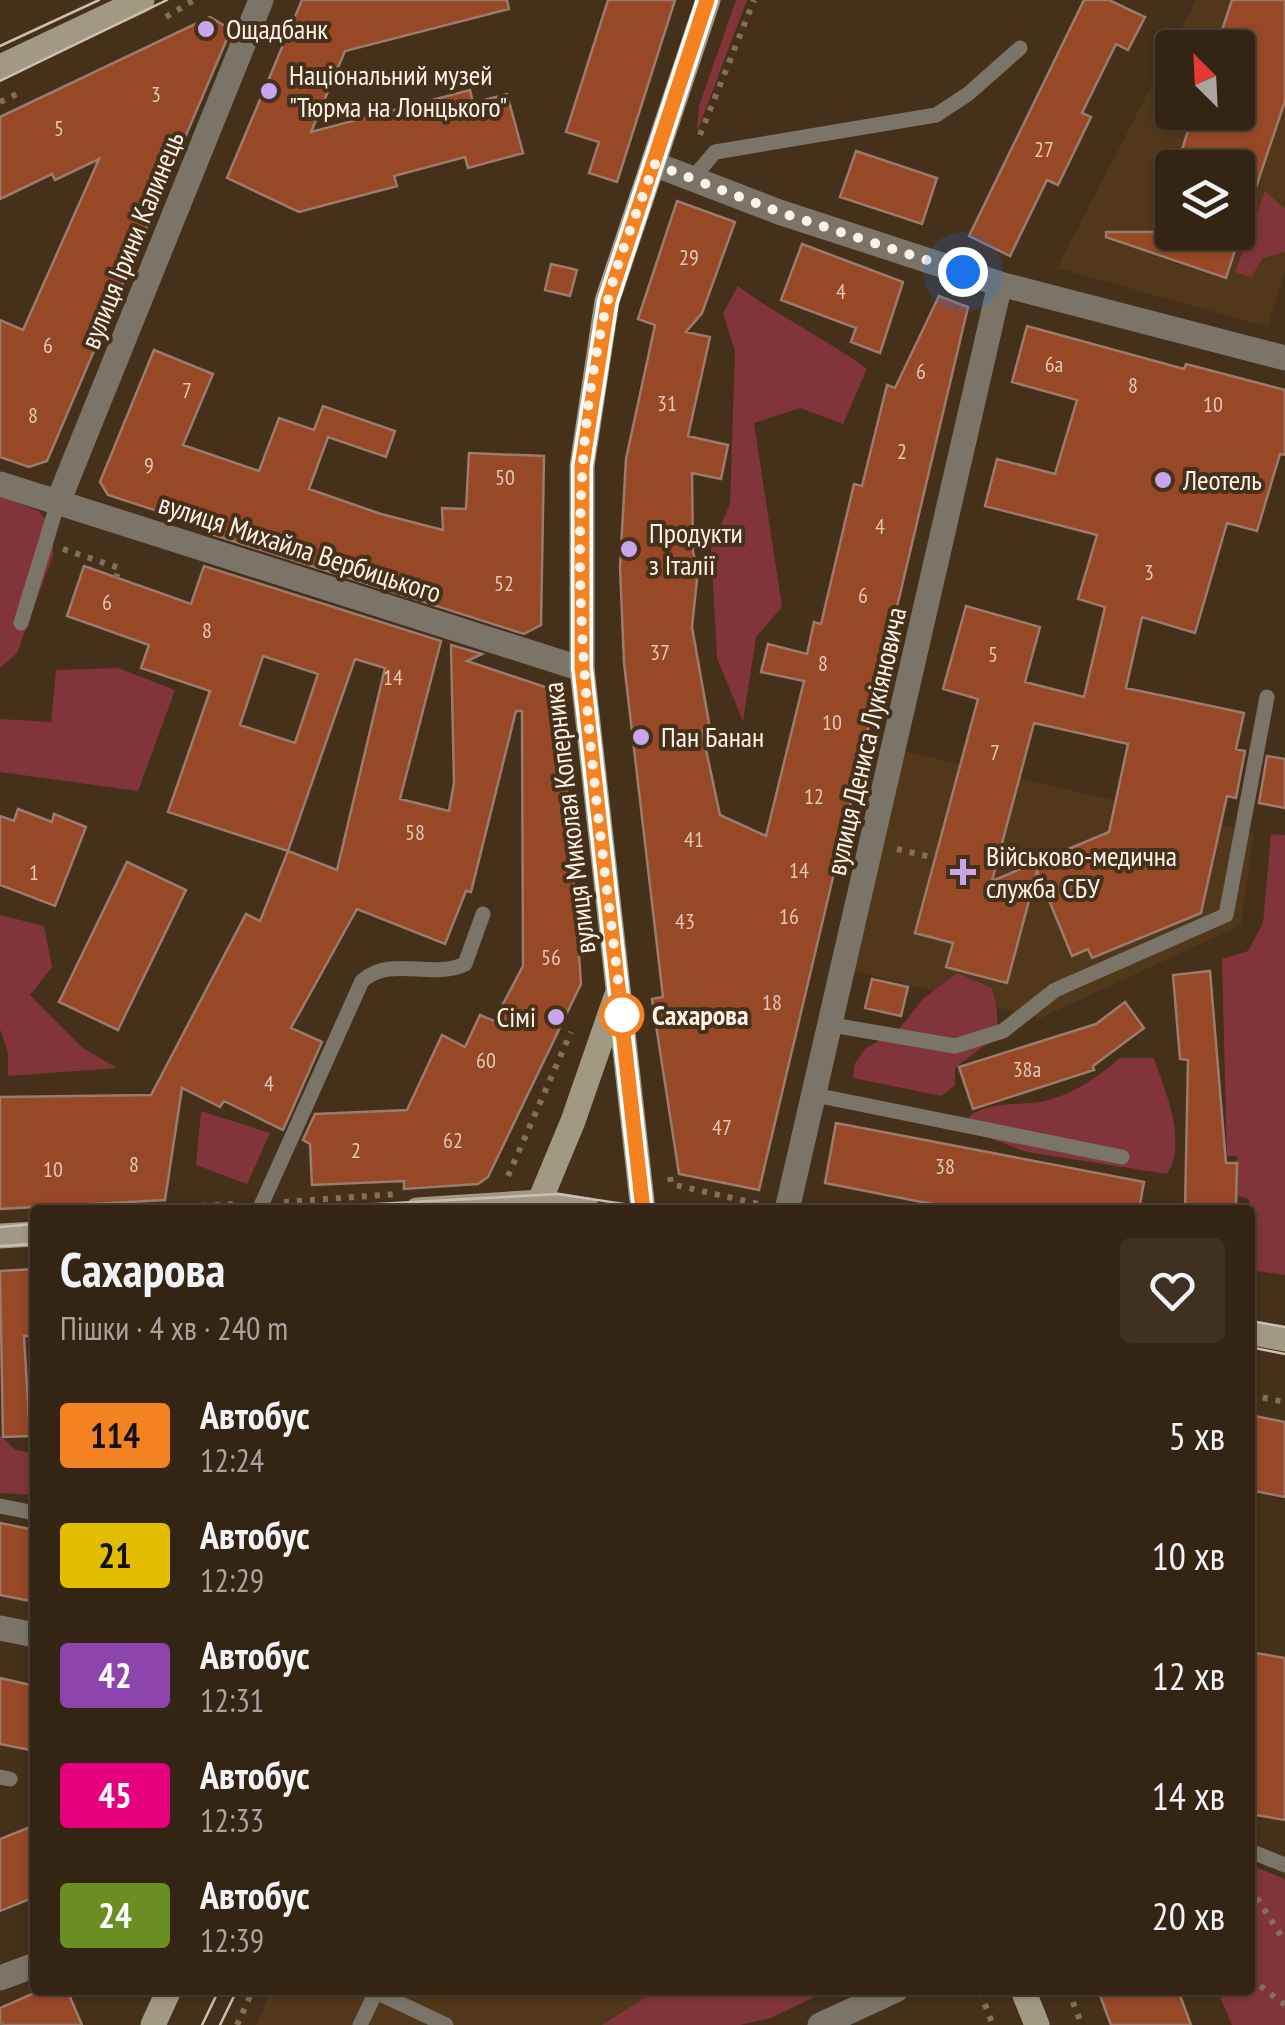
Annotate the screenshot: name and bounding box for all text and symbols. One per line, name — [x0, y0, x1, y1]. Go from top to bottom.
place label: Ощадбанк — [226, 10, 328, 47]
marker: Ощадбанк — [195, 18, 217, 40]
north arrow — [1155, 30, 1255, 130]
map controls — [1155, 30, 1255, 250]
place label: Національний музей "Тюрма на Лонцького" — [289, 56, 507, 125]
house number: 3 — [151, 80, 161, 108]
marker: Національний музей "Тюрма на Лонцького" — [258, 80, 280, 102]
house number: 5 — [54, 114, 64, 142]
street label: вулиця Ірини Калинець — [71, 126, 192, 354]
house number: 27 — [1034, 135, 1054, 163]
button: layers — [1155, 150, 1255, 250]
house number: 29 — [679, 243, 699, 271]
your location — [938, 247, 988, 297]
house number: 4 — [836, 277, 846, 305]
house number: 6 — [43, 331, 53, 359]
house number: 6а — [1045, 350, 1063, 378]
house number: 6 — [916, 357, 926, 385]
house number: 8 — [1128, 371, 1138, 399]
house number: 7 — [182, 376, 192, 404]
house number: 31 — [657, 389, 677, 417]
house number: 10 — [1203, 390, 1223, 418]
house number: 8 — [28, 401, 38, 429]
house number: 2 — [897, 437, 907, 465]
house number: 9 — [144, 451, 154, 479]
place label: Леотель — [1182, 461, 1262, 498]
house number: 50 — [495, 463, 515, 491]
marker: Леотель — [1152, 469, 1174, 491]
street label: вулиця Михайла Вербицького — [154, 484, 446, 611]
house number: 4 — [875, 512, 885, 540]
place label: Продукти з Італії — [649, 514, 743, 583]
marker: Продукти з Італії — [618, 538, 640, 560]
house number: 3 — [1144, 558, 1154, 586]
house number: 52 — [494, 569, 514, 597]
house number: 6 — [858, 581, 868, 609]
house number: 6 — [102, 588, 112, 616]
street label: вулиця Дениса Лукіяновича — [817, 603, 914, 879]
house number: 8 — [202, 616, 212, 644]
house number: 37 — [650, 638, 670, 666]
house number: 5 — [988, 640, 998, 668]
house number: 8 — [818, 649, 828, 677]
house number: 14 — [383, 663, 403, 691]
street label: вулиця Миколая Коперника — [533, 680, 604, 956]
house number: 10 — [822, 708, 842, 736]
place label: Пан Банан — [661, 718, 764, 755]
marker: Пан Банан — [630, 726, 652, 748]
house number: 7 — [990, 738, 1000, 766]
house number: 12 — [804, 782, 824, 810]
house number: 58 — [405, 818, 425, 846]
house number: 41 — [684, 825, 704, 853]
place label: Військово-медична служба СБУ — [986, 837, 1177, 906]
house number: 14 — [789, 856, 809, 884]
house number: 1 — [29, 858, 39, 886]
marker: Військово-медична служба СБУ — [950, 859, 976, 885]
house number: 16 — [779, 902, 799, 930]
house number: 43 — [675, 907, 695, 935]
house number: 56 — [541, 943, 561, 971]
house number: 18 — [762, 988, 782, 1016]
marker: Сахарова — [601, 994, 643, 1036]
place label: Сахарова — [652, 996, 748, 1033]
place label: Сімі — [496, 998, 536, 1035]
marker: Сімі — [545, 1006, 567, 1028]
house number: 60 — [476, 1046, 496, 1074]
house number: 38а — [1013, 1055, 1041, 1083]
house number: 4 — [264, 1069, 274, 1097]
house number: 47 — [712, 1113, 732, 1141]
house number: 62 — [443, 1126, 463, 1154]
house number: 2 — [351, 1136, 361, 1164]
house number: 8 — [129, 1150, 139, 1178]
house number: 38 — [935, 1152, 955, 1180]
house number: 10 — [43, 1155, 63, 1183]
text: Сахарова — [60, 1238, 225, 1300]
button: heart — [1120, 1238, 1225, 1343]
text: Пішки · 4 хв · 240 m — [60, 1307, 288, 1349]
text: Автобус — [200, 1390, 310, 1439]
text: 5 хв — [1169, 1411, 1225, 1460]
text: 114 — [90, 1412, 140, 1458]
text: 12:24 — [200, 1439, 264, 1481]
text: Автобус — [200, 1510, 310, 1559]
text: 10 хв — [1152, 1531, 1225, 1580]
text: 21 — [98, 1532, 132, 1578]
text: 12:29 — [200, 1559, 264, 1601]
text: Автобус — [200, 1630, 310, 1679]
text: 12 хв — [1152, 1651, 1225, 1700]
text: 42 — [98, 1652, 132, 1698]
text: 12:31 — [200, 1679, 264, 1721]
text: Автобус — [200, 1750, 310, 1799]
text: 14 хв — [1152, 1771, 1225, 1820]
text: 45 — [98, 1772, 132, 1818]
text: 12:33 — [200, 1799, 264, 1841]
text: Автобус — [200, 1870, 310, 1919]
text: 20 хв — [1152, 1891, 1225, 1940]
text: 24 — [98, 1892, 132, 1938]
text: 12:39 — [200, 1919, 264, 1961]

